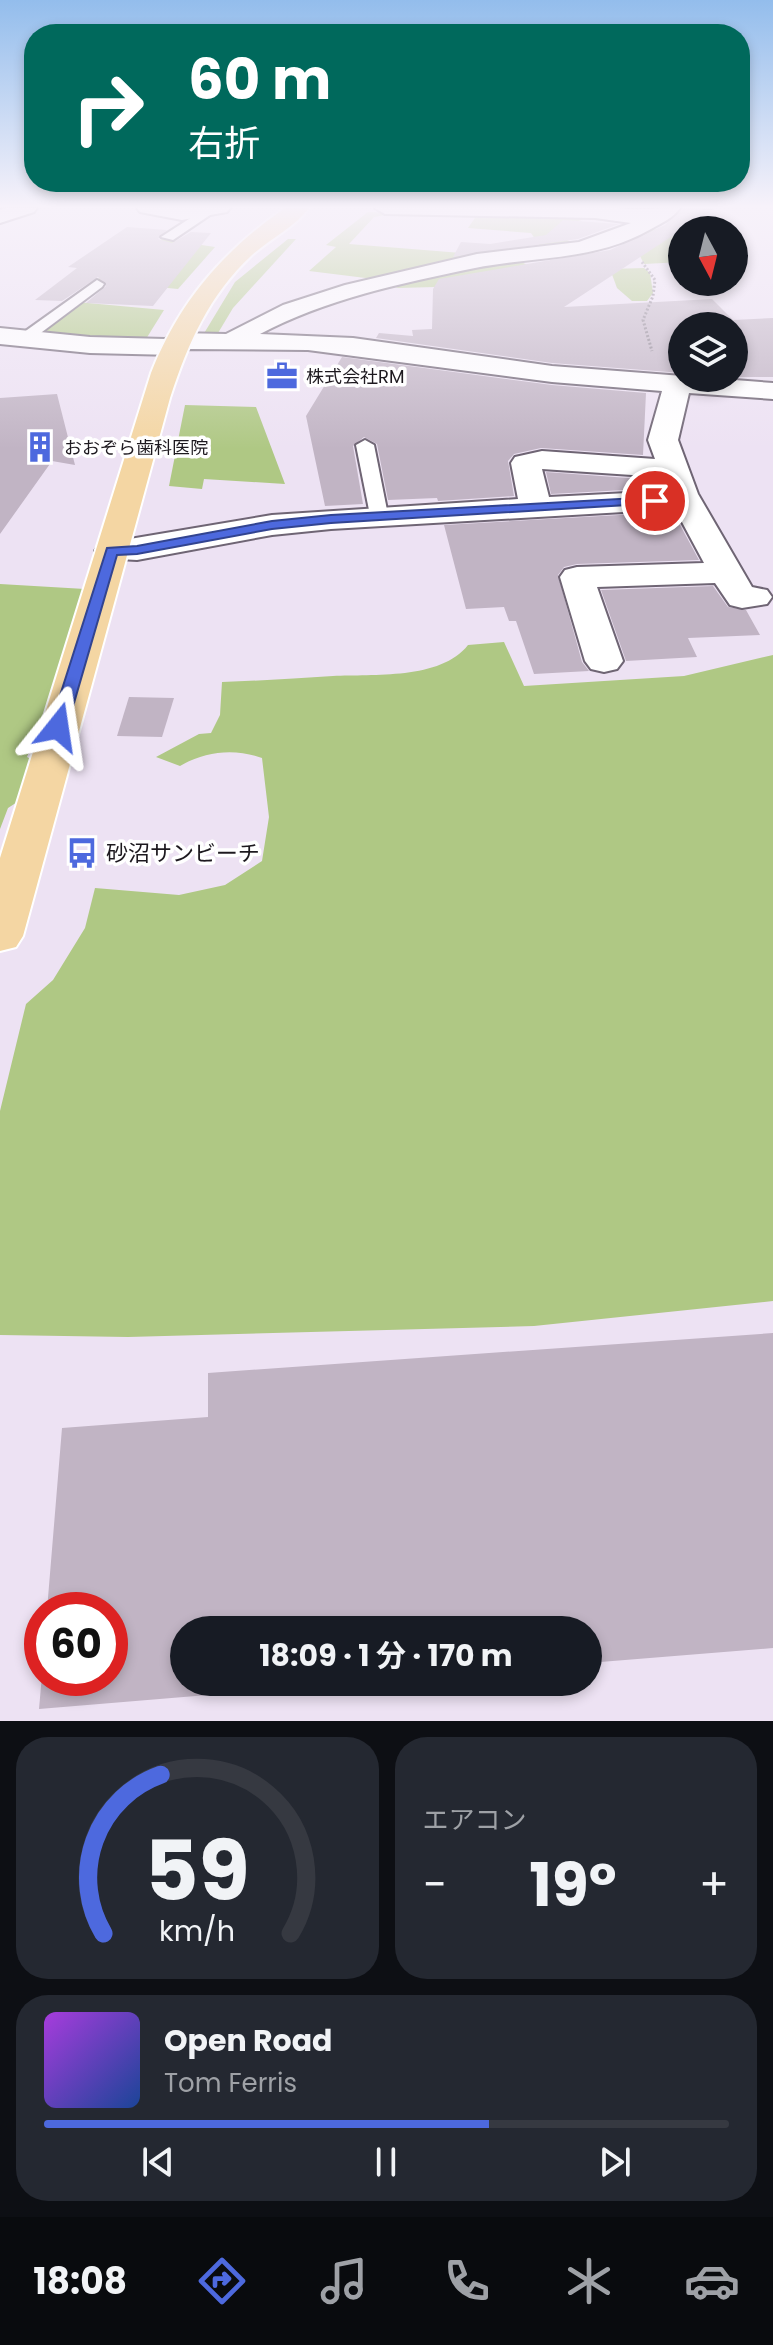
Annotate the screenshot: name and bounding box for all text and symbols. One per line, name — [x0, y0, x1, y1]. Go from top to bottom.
text: 60 m — [188, 40, 331, 119]
icon: right — [56, 56, 160, 160]
text: 右折 — [188, 118, 260, 169]
north arrow — [668, 216, 748, 296]
map controls — [668, 216, 748, 392]
button: layers — [668, 312, 748, 392]
office icon: 株式会社RM — [265, 359, 299, 393]
place label: 株式会社RM — [306, 364, 404, 389]
building icon: おおぞら歯科医院 — [23, 430, 57, 464]
place label: おおぞら歯科医院 — [64, 435, 208, 460]
pin — [621, 467, 689, 535]
icon: arrive — [633, 479, 677, 523]
position arrow — [16, 685, 100, 769]
bus stop icon: 砂沼サンビーチ — [65, 836, 99, 870]
place label: 砂沼サンビーチ — [106, 838, 260, 869]
speed limit sign: 60 — [24, 1592, 128, 1696]
text: 18:09 · 1 分 · 170 m — [259, 1634, 513, 1677]
text: エアコン — [423, 1802, 527, 1838]
text: 59 — [145, 1813, 250, 1929]
text: 19° — [529, 1843, 616, 1927]
text: − — [423, 1854, 447, 1915]
text: + — [699, 1854, 729, 1915]
text: km/h — [159, 1911, 235, 1951]
text: Open Road — [164, 2019, 332, 2062]
text: Tom Ferris — [164, 2065, 297, 2101]
icon: previous — [136, 2140, 180, 2184]
icon: pause — [364, 2140, 408, 2184]
icon: next — [593, 2140, 637, 2184]
icon: directions — [194, 2253, 250, 2309]
icon: music — [316, 2253, 372, 2309]
icon: phone — [439, 2253, 495, 2309]
icon: climate — [561, 2253, 617, 2309]
icon: car — [684, 2253, 740, 2309]
text: 18:08 — [33, 2256, 127, 2307]

